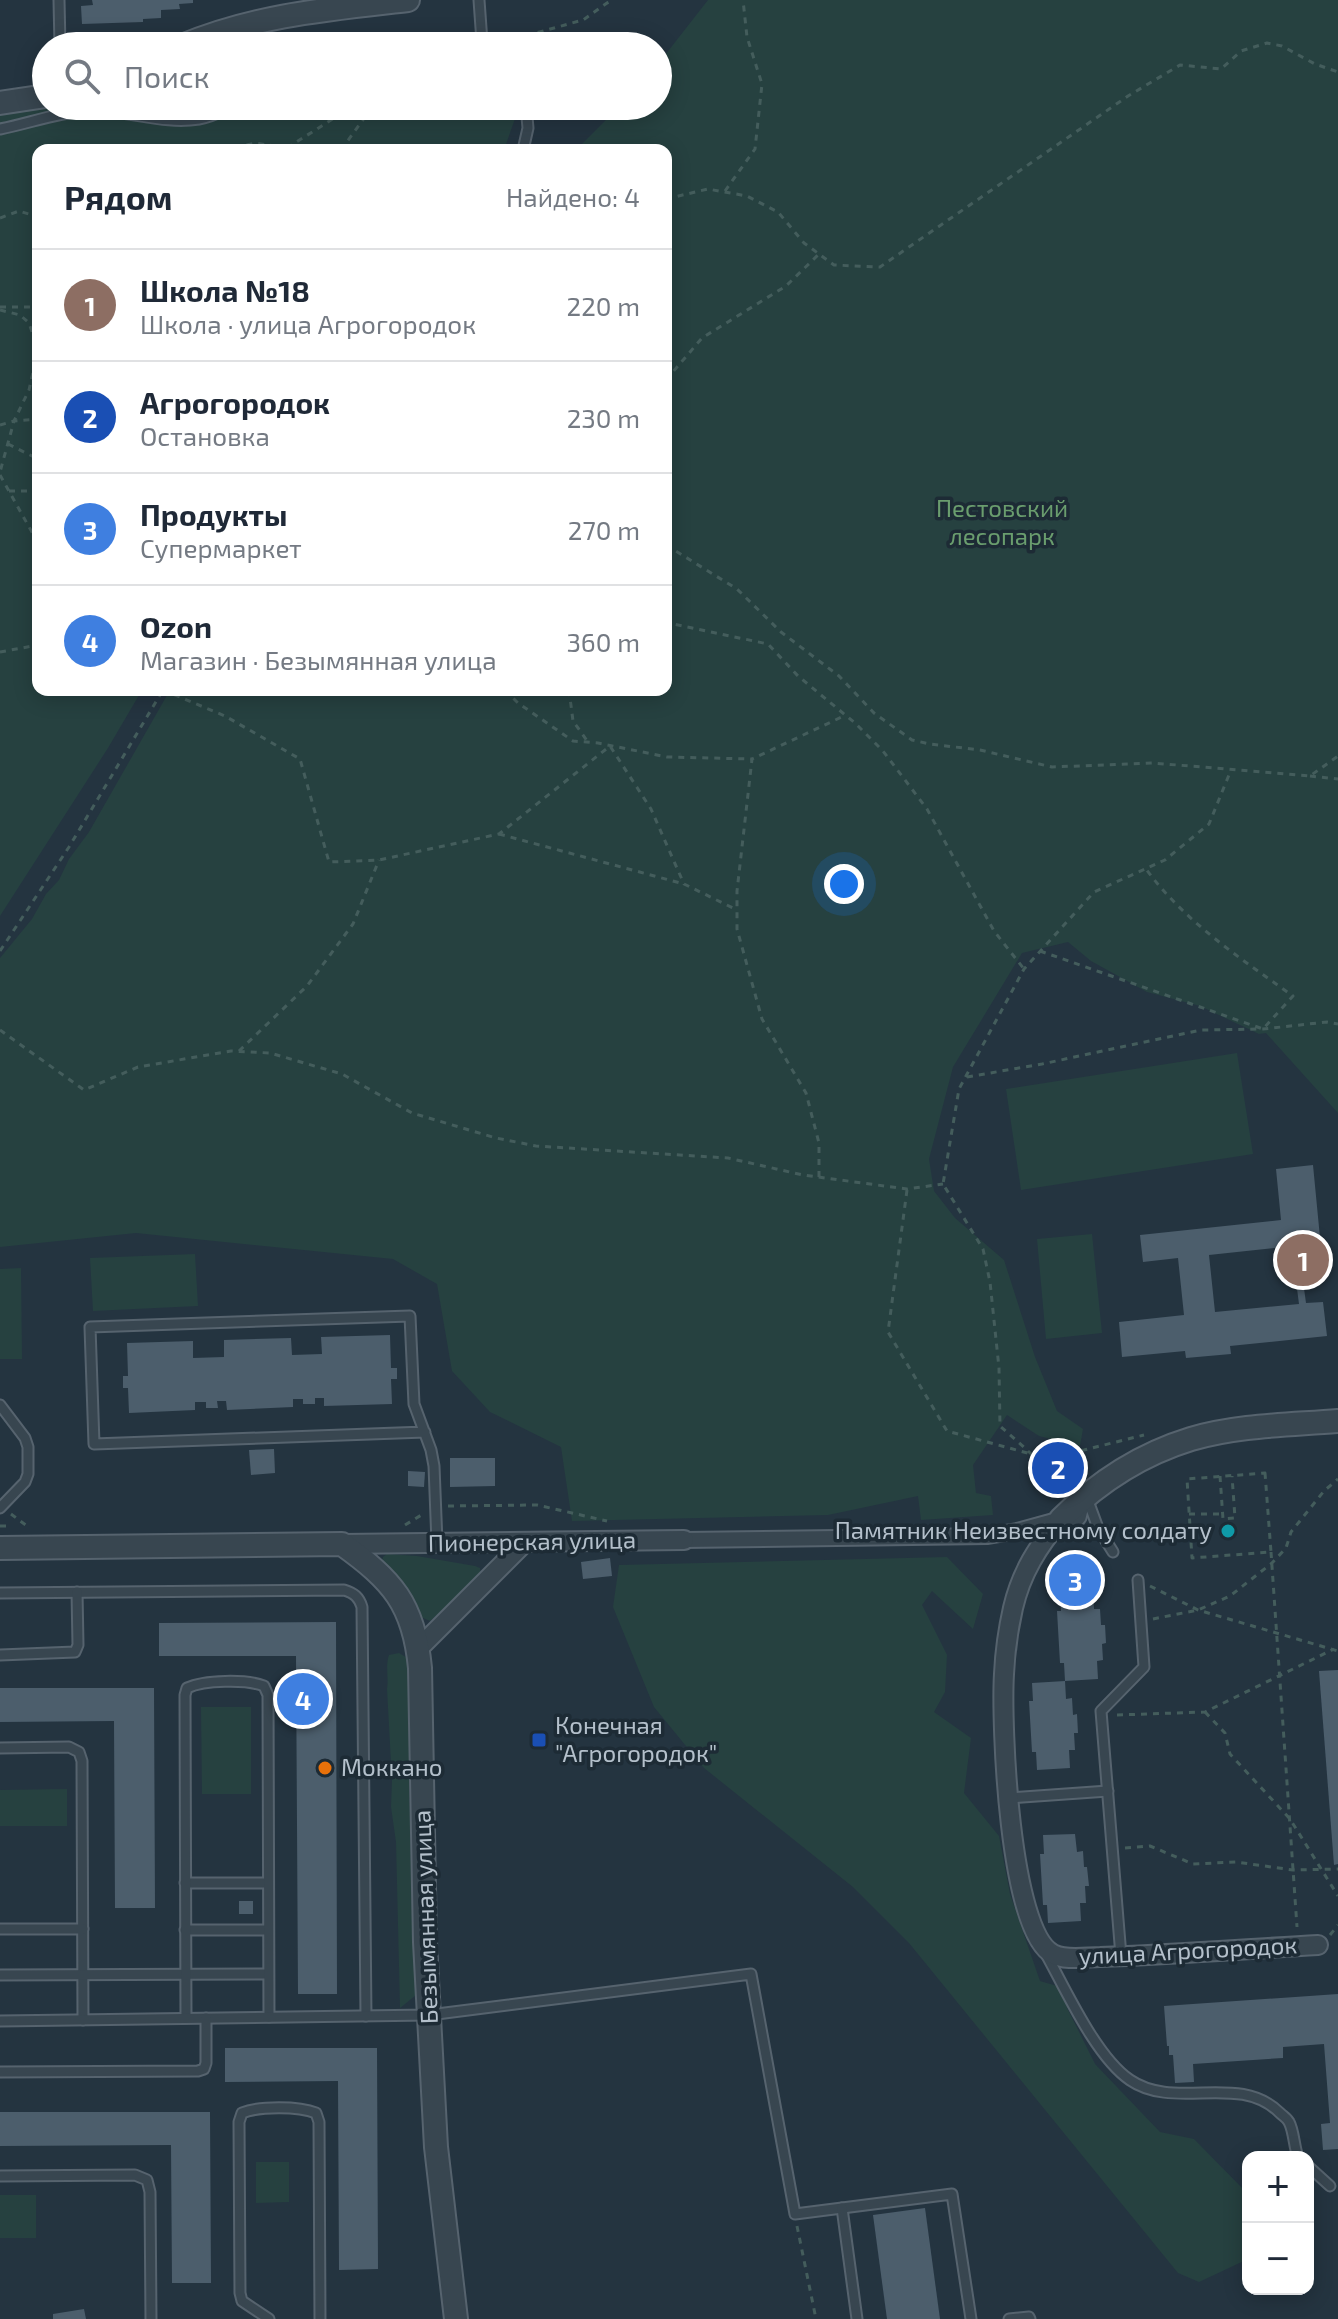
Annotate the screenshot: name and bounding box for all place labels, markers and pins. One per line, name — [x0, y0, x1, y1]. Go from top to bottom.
pin: 1 — [1277, 1230, 1329, 1290]
pin: 2 — [1032, 1438, 1084, 1498]
place label: Памятник Неизвестному солдату — [835, 1515, 1212, 1545]
marker: Памятник Неизвестному солдату — [1219, 1522, 1237, 1540]
pin: 3 — [1049, 1550, 1101, 1610]
pin: 4 — [277, 1669, 329, 1729]
place label: Конечная "Агрогородок" — [555, 1710, 717, 1767]
marker: Конечная "Агрогородок" — [530, 1731, 548, 1749]
place label: Моккано — [341, 1752, 442, 1781]
marker: Моккано — [316, 1759, 334, 1777]

